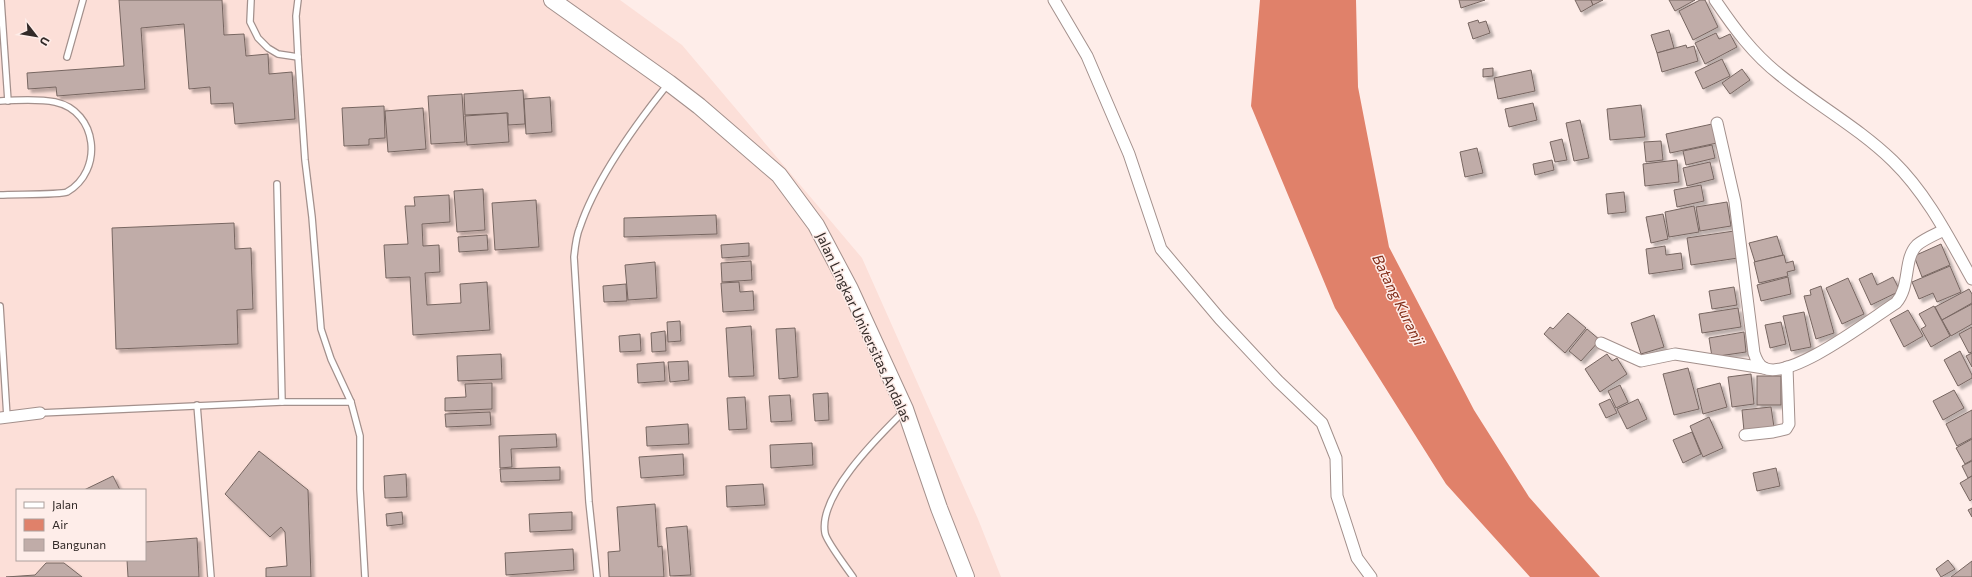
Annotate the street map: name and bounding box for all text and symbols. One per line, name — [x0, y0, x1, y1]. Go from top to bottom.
north arrow — [16, 16, 56, 56]
text: U — [37, 35, 53, 48]
street label: Jalan Lingkar Universitas Andalas — [813, 229, 916, 424]
water label: Batang Kuranji — [1369, 251, 1429, 349]
legend — [16, 489, 146, 561]
text: Jalan — [52, 497, 78, 512]
text: Air — [52, 517, 68, 531]
text: Bangunan — [52, 537, 106, 551]

